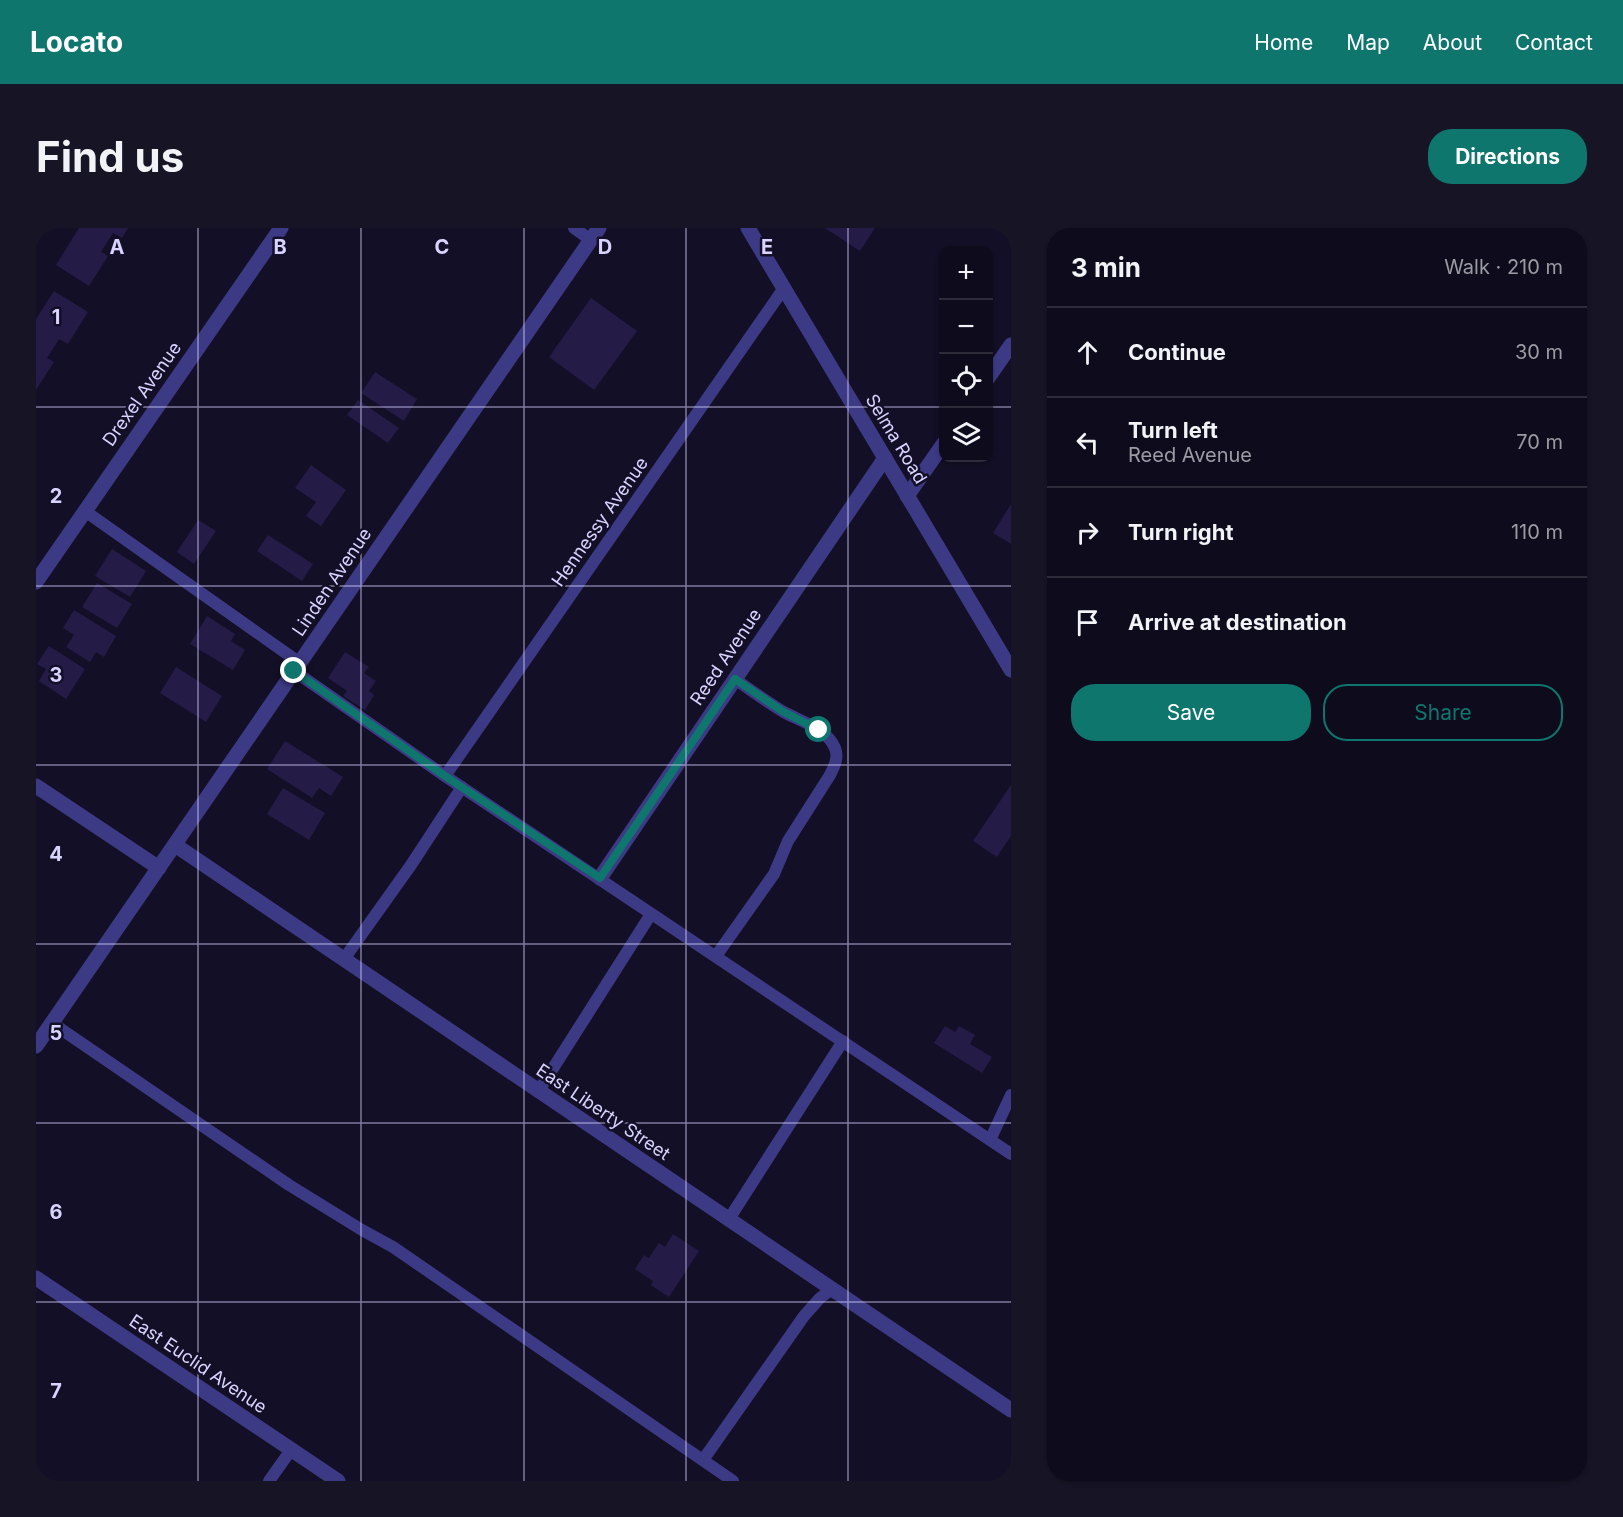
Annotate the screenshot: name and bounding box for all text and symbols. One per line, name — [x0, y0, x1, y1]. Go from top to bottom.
text: Locato — [30, 25, 123, 59]
text: Home — [1254, 30, 1313, 55]
text: Map — [1346, 30, 1390, 55]
text: About — [1423, 30, 1482, 55]
text: Contact — [1515, 30, 1593, 55]
button: Directions — [1428, 129, 1587, 184]
text: Find us — [36, 131, 184, 182]
text: A — [110, 235, 125, 259]
text: B — [273, 235, 287, 259]
text: C — [435, 235, 449, 259]
text: D — [598, 235, 612, 259]
text: E — [761, 235, 773, 259]
map controls — [939, 246, 993, 462]
button: + — [939, 246, 993, 300]
text: 3 min — [1071, 252, 1141, 283]
text: Walk · 210 m — [1444, 255, 1563, 279]
button: − — [939, 300, 993, 354]
text: 1 — [52, 305, 60, 329]
icon: ahead — [1071, 336, 1104, 369]
street label: Drexel Avenue — [98, 338, 185, 450]
text: Continue — [1128, 339, 1226, 365]
text: 30 m — [1515, 340, 1563, 364]
button: locate — [939, 354, 993, 408]
street label: Selma Road — [861, 390, 931, 487]
button: layers — [939, 408, 993, 462]
text: Turn left — [1128, 417, 1218, 443]
icon: left — [1071, 426, 1104, 459]
text: 70 m — [1516, 430, 1563, 454]
text: Reed Avenue — [1128, 443, 1252, 467]
street label: Hennessy Avenue — [547, 453, 652, 590]
text: 2 — [50, 484, 62, 508]
icon: right — [1071, 516, 1104, 549]
text: Turn right — [1128, 519, 1234, 545]
text: 110 m — [1511, 520, 1563, 544]
street label: Linden Avenue — [288, 524, 375, 640]
street label: Reed Avenue — [686, 605, 766, 709]
icon: arrive — [1071, 606, 1104, 639]
text: Arrive at destination — [1128, 609, 1347, 635]
route end — [280, 657, 306, 683]
text: 3 — [50, 663, 62, 687]
button: Save — [1071, 684, 1311, 741]
button: Share — [1323, 684, 1563, 741]
route start — [805, 716, 831, 742]
text: 4 — [49, 842, 63, 866]
text: 5 — [50, 1021, 62, 1045]
street label: East Liberty Street — [532, 1059, 674, 1164]
text: 6 — [50, 1200, 63, 1224]
street label: East Euclid Avenue — [126, 1310, 271, 1417]
text: 7 — [50, 1379, 62, 1403]

